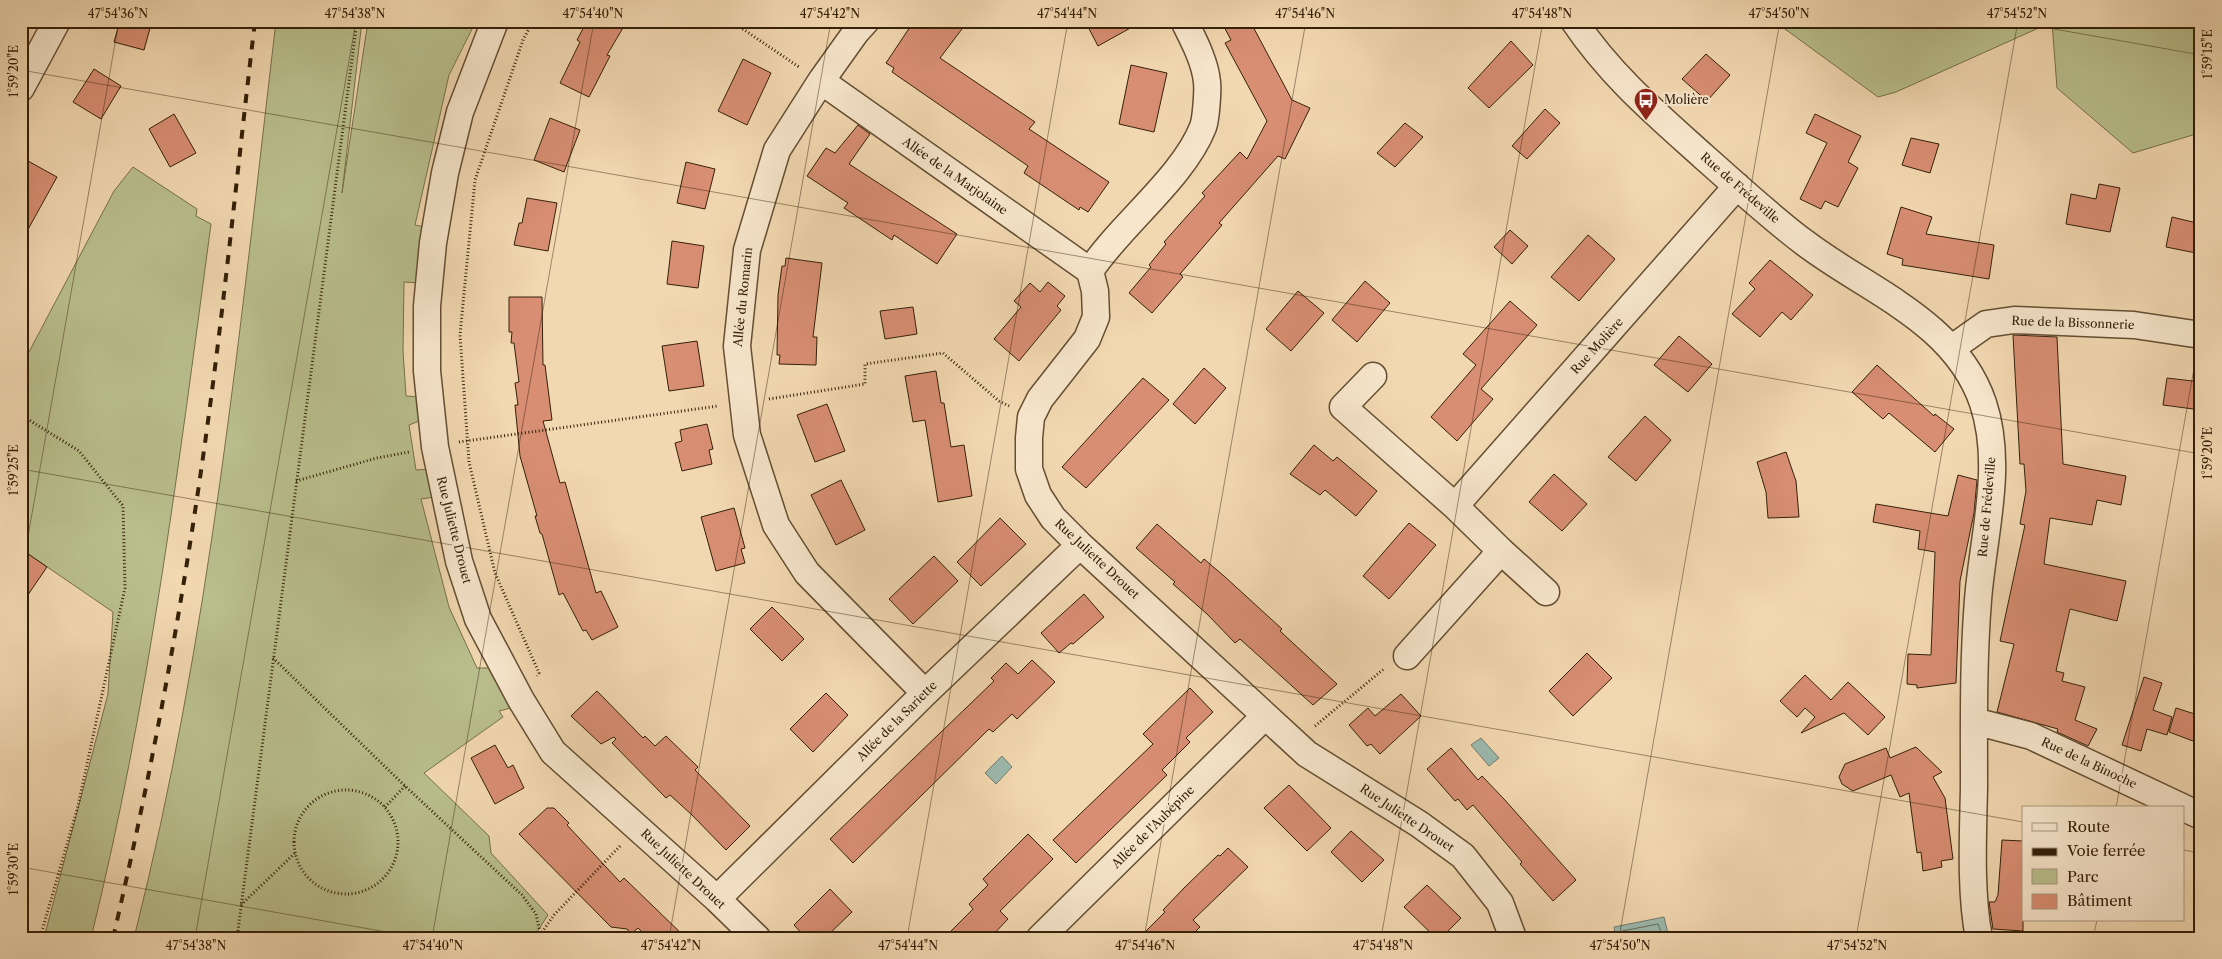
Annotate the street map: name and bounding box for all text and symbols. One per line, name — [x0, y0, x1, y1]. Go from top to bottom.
text: 47°54'36"N — [88, 6, 148, 21]
text: 47°54'38"N — [325, 6, 385, 21]
text: 47°54'40"N — [562, 6, 624, 21]
text: 47°54'42"N — [800, 6, 860, 21]
text: 47°54'44"N — [1037, 6, 1097, 21]
text: 47°54'46"N — [1275, 6, 1335, 21]
text: 47°54'48"N — [1512, 6, 1572, 21]
text: 47°54'50"N — [1748, 6, 1810, 21]
text: 47°54'52"N — [1987, 6, 2047, 21]
text: 1°59'15"E — [2200, 29, 2215, 79]
text: 1°59'20"E — [6, 45, 21, 97]
bus stop icon: Molière — [1633, 87, 1659, 121]
place label: Molière — [1664, 92, 1709, 107]
street label: Allée de la Marjolaine — [899, 133, 1011, 218]
street label: Rue de Frédeville — [1697, 149, 1783, 226]
street label: Allée du Romarin — [730, 246, 755, 349]
street label: Rue de la Bissonnerie — [2011, 313, 2135, 332]
street label: Rue Molière — [1567, 314, 1626, 377]
text: 1°59'20"E — [2200, 427, 2215, 479]
text: 1°59'25"E — [6, 444, 21, 496]
street label: Rue de Frédeville — [1975, 456, 1998, 558]
street label: Rue Juliette Drouet — [434, 475, 475, 586]
street label: Rue Juliette Drouet — [1052, 516, 1143, 602]
street label: Allée de la Sariette — [853, 677, 940, 764]
street label: Rue de la Binoche — [2039, 734, 2140, 791]
street label: Rue Juliette Drouet — [1357, 781, 1458, 855]
street label: Allée de l'Aubépine — [1108, 782, 1197, 872]
legend — [2022, 806, 2184, 922]
text: Route — [2067, 817, 2110, 836]
street label: Rue Juliette Drouet — [638, 826, 729, 912]
text: Voie ferrée — [2066, 841, 2145, 860]
text: 1°59'30"E — [6, 843, 21, 895]
text: Parc — [2067, 867, 2099, 886]
text: Bâtiment — [2067, 891, 2133, 910]
text: 47°54'38"N — [166, 938, 226, 953]
text: 47°54'40"N — [402, 938, 464, 953]
text: 47°54'42"N — [641, 938, 701, 953]
text: 47°54'44"N — [878, 938, 938, 953]
text: 47°54'46"N — [1115, 938, 1175, 953]
text: 47°54'48"N — [1353, 938, 1413, 953]
text: 47°54'50"N — [1589, 938, 1651, 953]
text: 47°54'52"N — [1827, 938, 1887, 953]

